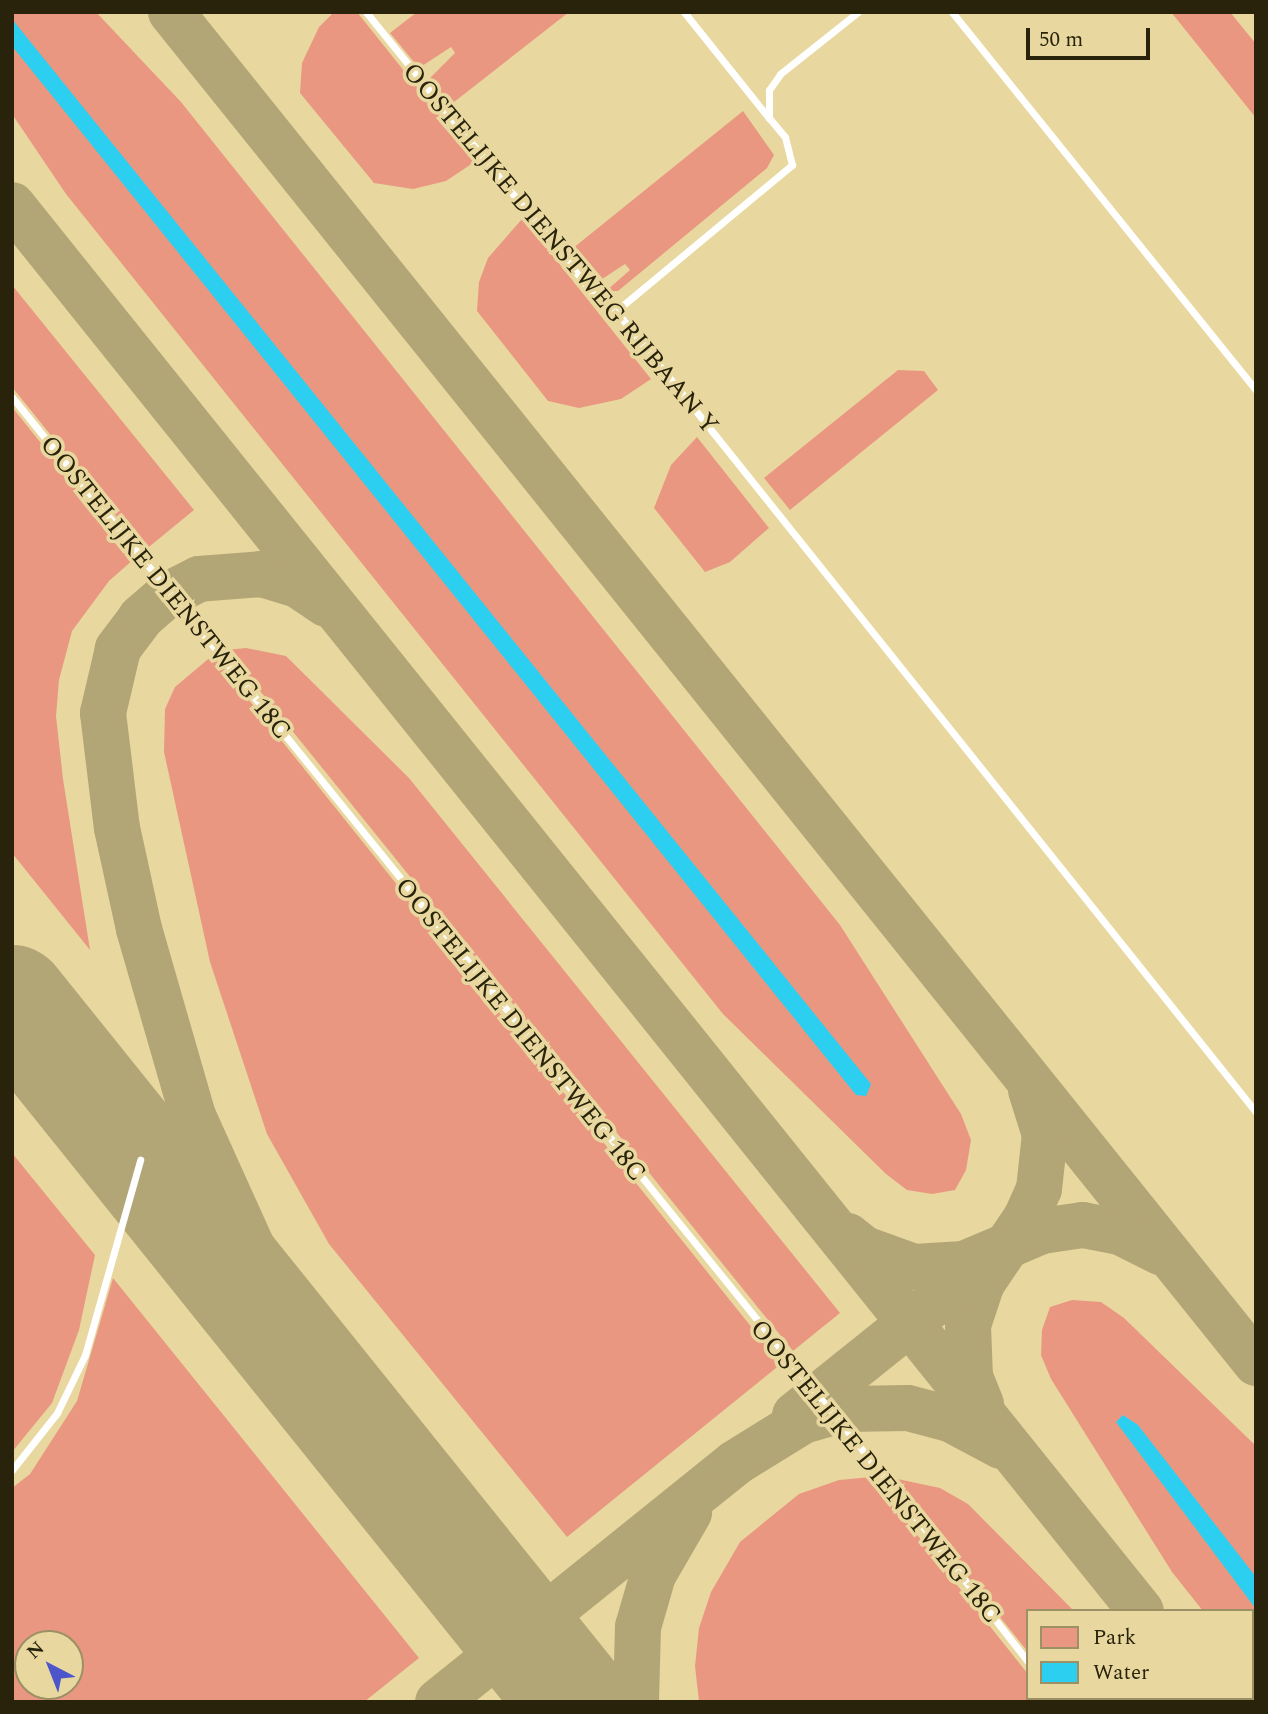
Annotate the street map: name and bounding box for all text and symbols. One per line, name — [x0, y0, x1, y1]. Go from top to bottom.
scale bar — [1030, 14, 1154, 58]
text: 50 m — [1039, 24, 1083, 56]
street label: OOSTELIJKE DIENSTWEG RIJBAAN Y — [395, 57, 725, 441]
street label: OOSTELIJKE DIENSTWEG 18C — [33, 430, 297, 746]
street label: OOSTELIJKE DIENSTWEG 18C — [388, 872, 652, 1188]
street label: OOSTELIJKE DIENSTWEG 18C — [743, 1314, 1007, 1630]
legend — [1026, 1609, 1254, 1700]
text: Park — [1093, 1622, 1136, 1654]
north arrow — [14, 1630, 84, 1700]
text: N — [20, 1635, 51, 1666]
text: Water — [1093, 1657, 1149, 1689]

